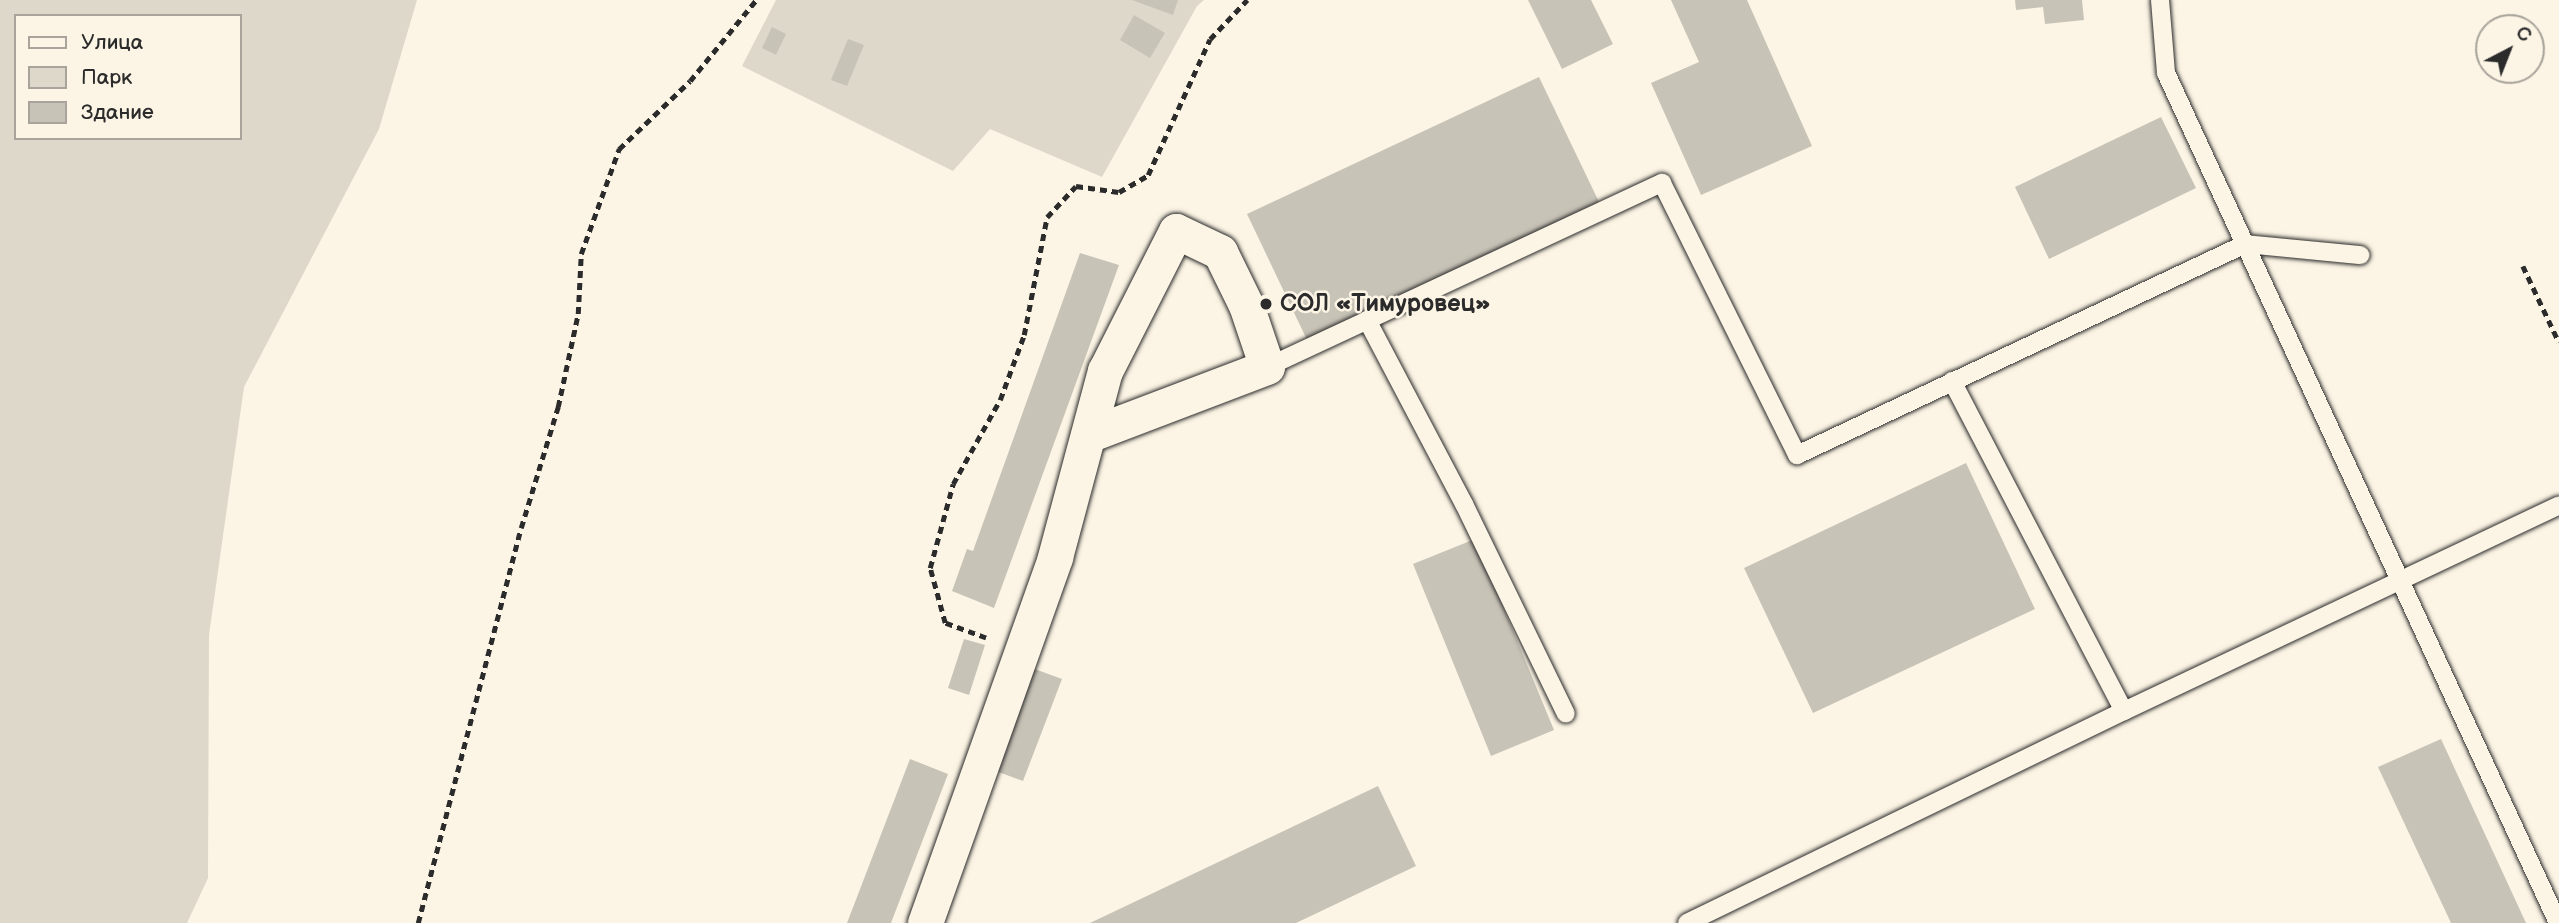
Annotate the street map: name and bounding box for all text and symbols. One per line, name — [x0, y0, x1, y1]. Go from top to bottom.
legend — [14, 14, 242, 140]
north arrow — [2475, 14, 2545, 84]
text: С — [2510, 22, 2536, 47]
text: Улица — [81, 30, 143, 55]
text: Парк — [81, 65, 132, 90]
text: Здание — [81, 100, 154, 125]
place label: СОЛ «Тимуровец» — [1280, 290, 1491, 318]
marker: СОЛ «Тимуровец» — [1258, 296, 1274, 312]

